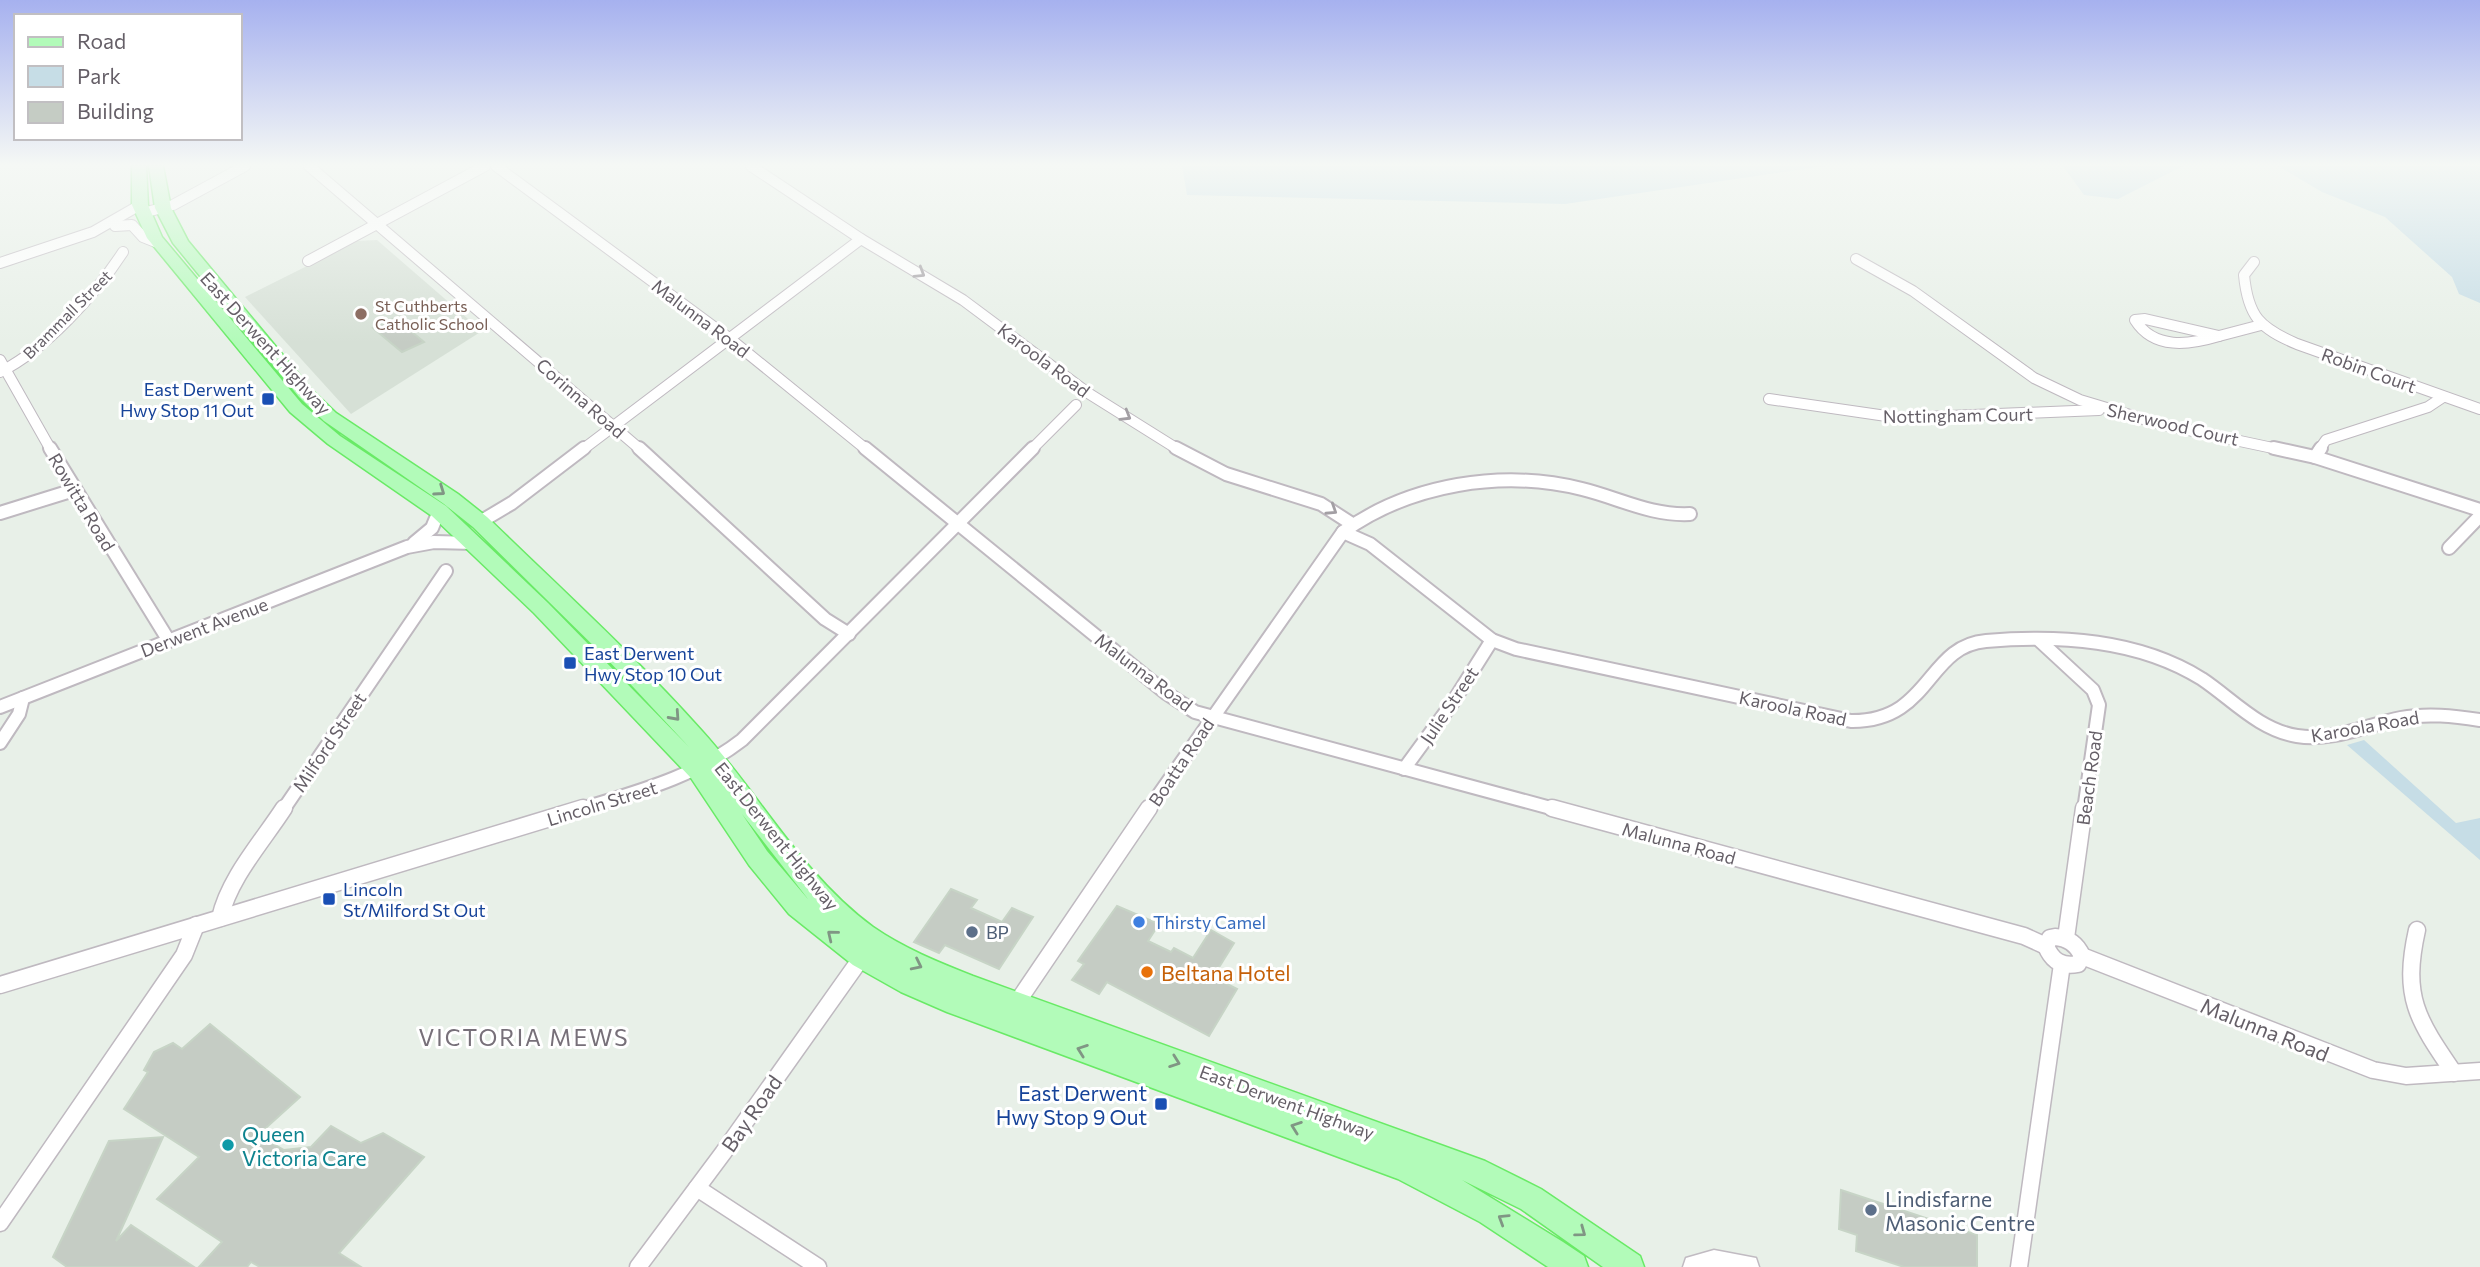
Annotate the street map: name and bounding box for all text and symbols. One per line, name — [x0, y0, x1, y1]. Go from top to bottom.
legend — [14, 14, 242, 140]
text: Road — [77, 28, 126, 53]
text: Park — [77, 63, 121, 88]
text: Building — [77, 98, 154, 123]
street label: Brammall Street — [19, 265, 116, 362]
one-way arrow — [912, 265, 925, 278]
street label: East Derwent Highway — [196, 267, 336, 419]
street label: Malunna Road — [648, 274, 754, 362]
place label: St Cuthberts Catholic School — [375, 296, 488, 333]
marker: St Cuthberts Catholic School — [353, 306, 369, 322]
street label: Karoola Road — [994, 318, 1094, 402]
street label: Robin Court — [2319, 343, 2419, 397]
street label: Corinna Road — [532, 353, 630, 443]
place label: East Derwent Hwy Stop 11 Out — [120, 378, 254, 421]
marker: East Derwent Hwy Stop 11 Out — [260, 391, 276, 407]
street label: Sherwood Court — [2105, 398, 2241, 450]
street label: Nottingham Court — [1883, 403, 2033, 427]
one-way arrow — [1119, 408, 1132, 421]
street label: Rowitta Road — [44, 449, 120, 555]
one-way arrow — [432, 483, 445, 495]
one-way arrow — [1324, 502, 1337, 515]
street label: Derwent Avenue — [137, 593, 271, 661]
street label: Malunna Road — [1091, 628, 1197, 716]
place label: East Derwent Hwy Stop 10 Out — [584, 642, 722, 685]
marker: East Derwent Hwy Stop 10 Out — [562, 655, 578, 671]
street label: Julie Street — [1415, 662, 1483, 748]
street label: Karoola Road — [1737, 686, 1849, 730]
street label: Milford Street — [288, 688, 370, 796]
street label: Karoola Road — [2309, 706, 2421, 746]
one-way arrow — [667, 708, 679, 721]
street label: Boatta Road — [1144, 714, 1218, 810]
street label: Beach Road — [2071, 729, 2107, 827]
street label: East Derwent Highway — [710, 757, 844, 915]
street label: Lincoln Street — [544, 776, 660, 830]
street label: Malunna Road — [1620, 817, 1738, 869]
place label: Lincoln St/Milford St Out — [343, 878, 486, 921]
marker: Lincoln St/Milford St Out — [321, 891, 337, 907]
place label: Thirsty Camel — [1153, 911, 1266, 933]
marker: Thirsty Camel — [1131, 914, 1147, 930]
place label: BP — [986, 921, 1009, 943]
marker: BP — [964, 924, 980, 940]
one-way arrow — [827, 931, 840, 943]
one-way arrow — [910, 956, 922, 970]
place label: Beltana Hotel — [1161, 960, 1291, 985]
marker: Beltana Hotel — [1139, 964, 1155, 980]
street label: Malunna Road — [2197, 992, 2333, 1066]
district label: VICTORIA MEWS — [418, 1023, 630, 1051]
one-way arrow — [1076, 1044, 1088, 1058]
one-way arrow — [1169, 1054, 1181, 1068]
street label: East Derwent Highway — [1197, 1060, 1377, 1144]
street label: Bay Road — [715, 1070, 787, 1156]
place label: East Derwent Hwy Stop 9 Out — [996, 1080, 1147, 1129]
marker: East Derwent Hwy Stop 9 Out — [1153, 1096, 1169, 1112]
place label: Queen Victoria Care — [242, 1121, 366, 1170]
one-way arrow — [1290, 1121, 1302, 1135]
marker: Queen Victoria Care — [220, 1137, 236, 1153]
place label: Lindisfarne Masonic Centre — [1885, 1186, 2035, 1235]
marker: Lindisfarne Masonic Centre — [1863, 1202, 1879, 1218]
one-way arrow — [1498, 1214, 1511, 1227]
one-way arrow — [1573, 1224, 1586, 1236]

